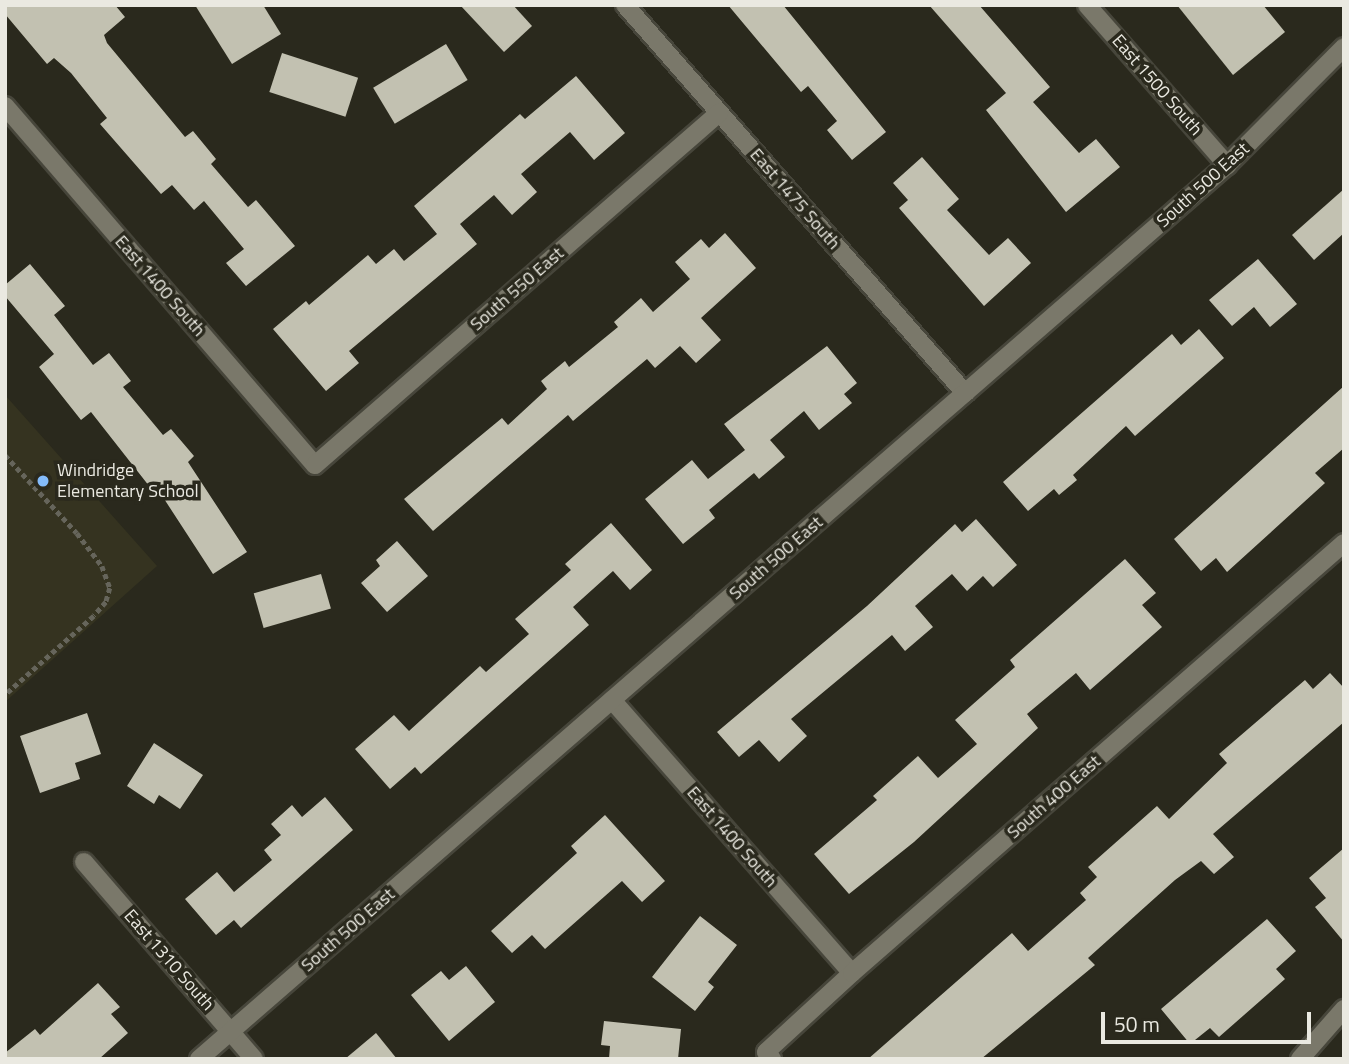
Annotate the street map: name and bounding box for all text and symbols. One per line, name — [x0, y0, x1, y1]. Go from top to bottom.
street label: East 1500 South — [1107, 30, 1207, 140]
street label: South 500 East — [1152, 138, 1254, 232]
street label: East 1475 South — [745, 144, 845, 254]
street label: East 1400 South — [110, 231, 210, 341]
street label: South 550 East — [466, 243, 568, 335]
place label: Windridge Elementary School — [57, 460, 199, 503]
marker: Windridge Elementary School — [35, 473, 51, 489]
street label: South 500 East — [725, 512, 827, 604]
street label: South 400 East — [1003, 751, 1105, 843]
street label: East 1400 South — [682, 782, 782, 892]
street label: South 500 East — [297, 884, 399, 976]
street label: East 1310 South — [119, 905, 219, 1015]
scale bar — [1104, 998, 1314, 1042]
text: 50 m — [1114, 1008, 1160, 1040]

